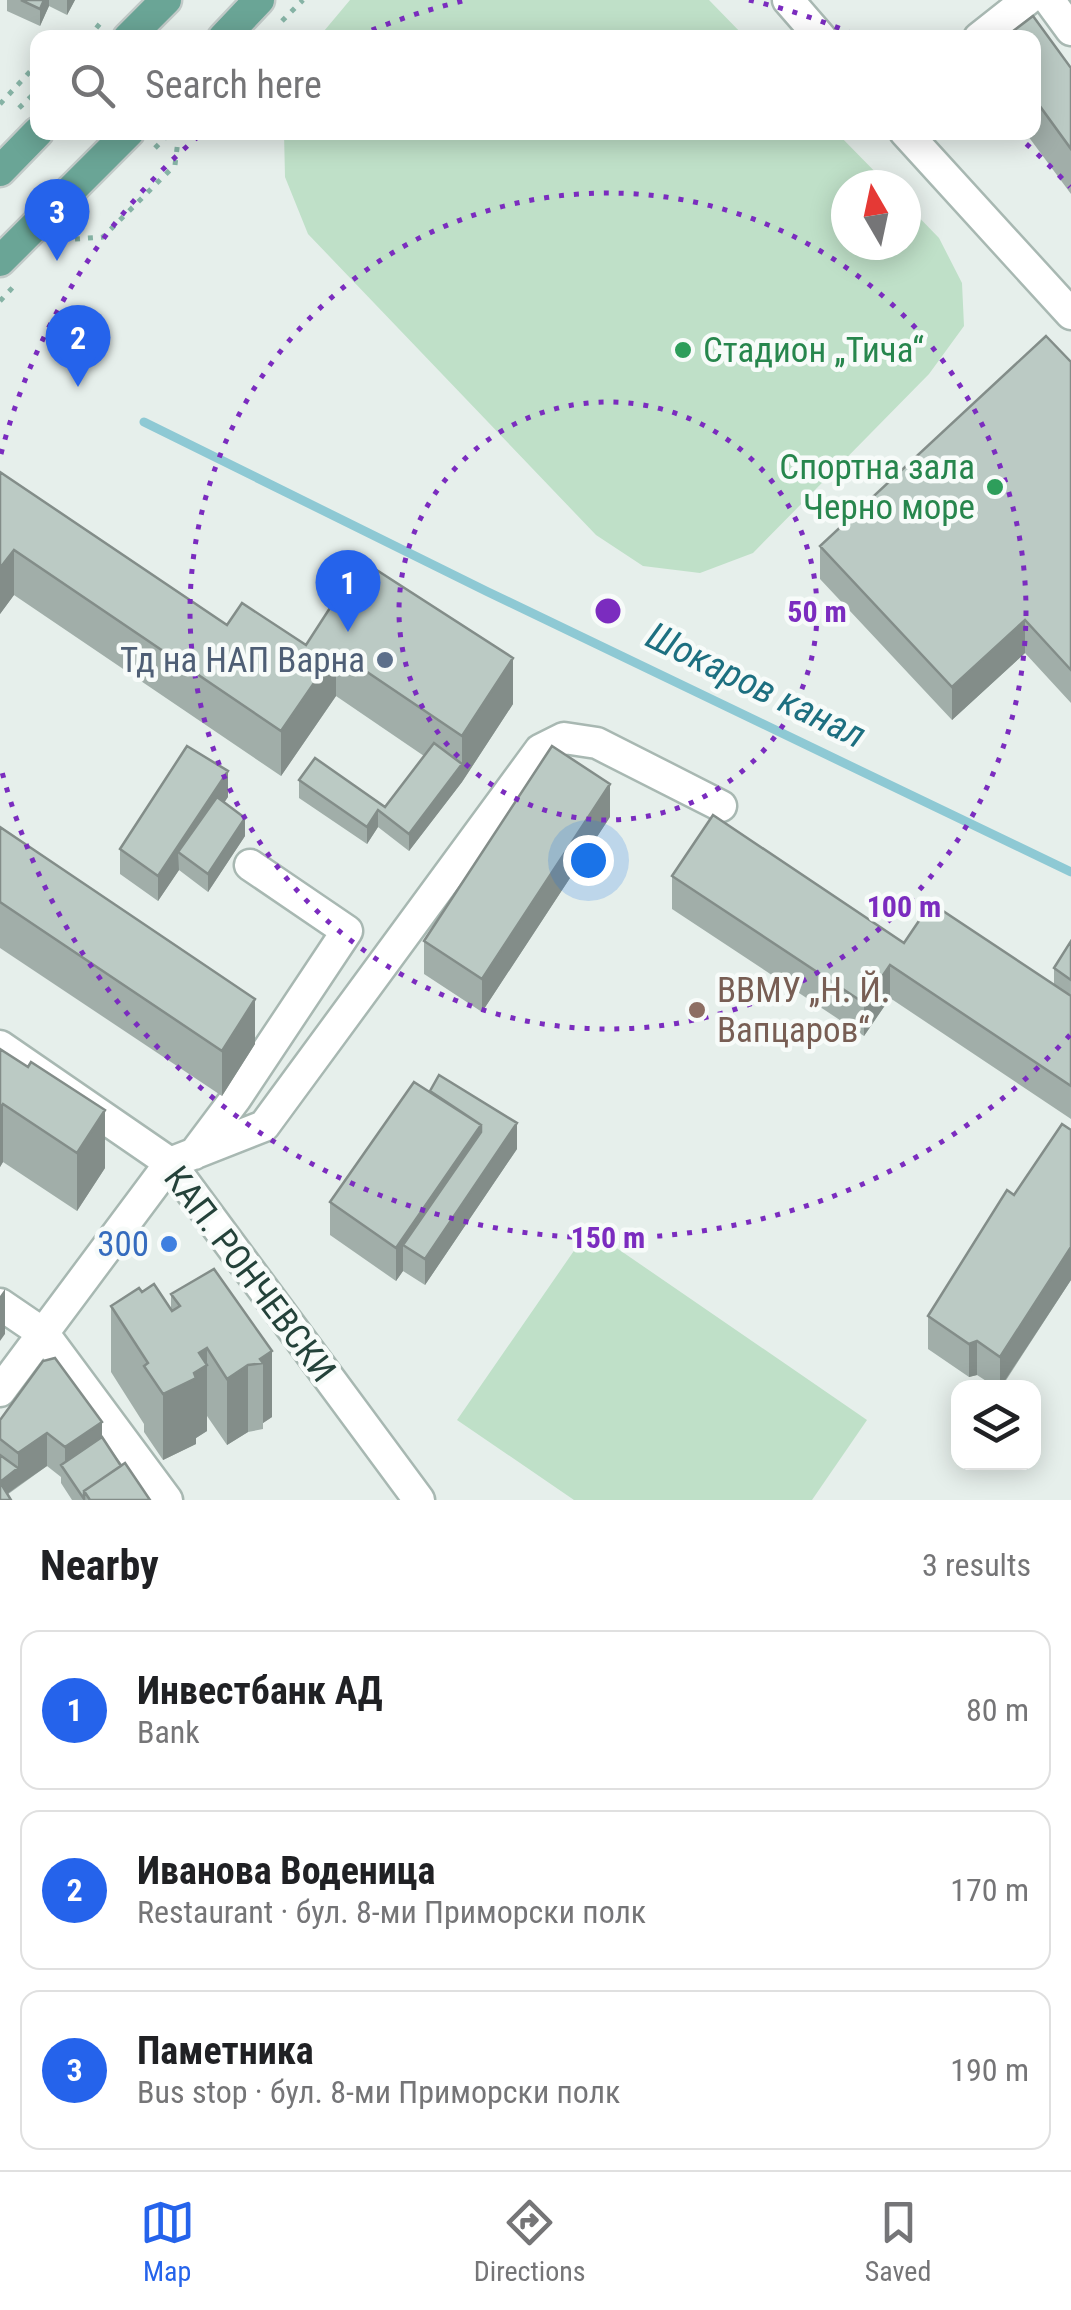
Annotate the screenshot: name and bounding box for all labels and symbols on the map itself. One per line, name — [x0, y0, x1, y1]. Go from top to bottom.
north arrow — [831, 170, 921, 260]
pin: 3 — [24, 178, 90, 261]
pin: 2 — [46, 304, 110, 387]
place label: Стадион „Тича“ — [703, 330, 924, 371]
marker: Стадион „Тича“ — [672, 339, 694, 361]
place label: Спортна зала Черно море — [779, 447, 975, 528]
marker: Спортна зала Черно море — [984, 476, 1006, 498]
pin: 1 — [316, 550, 380, 632]
centre of rings — [590, 593, 626, 629]
text: 50 m — [787, 594, 847, 629]
water label: Шокаров канал — [639, 613, 873, 757]
place label: Тд на НАП Варна — [120, 640, 365, 681]
marker: Тд на НАП Варна — [374, 649, 396, 671]
your location — [563, 835, 614, 886]
text: 100 m — [867, 889, 941, 924]
place label: ВВМУ „Н. Й. Вапцаров“ — [717, 970, 890, 1051]
marker: ВВМУ „Н. Й. Вапцаров“ — [686, 999, 708, 1021]
street label: КАП. РОНЧЕВСКИ — [155, 1158, 344, 1390]
text: 150 m — [571, 1220, 645, 1255]
place label: 300 — [97, 1224, 149, 1265]
marker: 300 — [158, 1233, 180, 1255]

